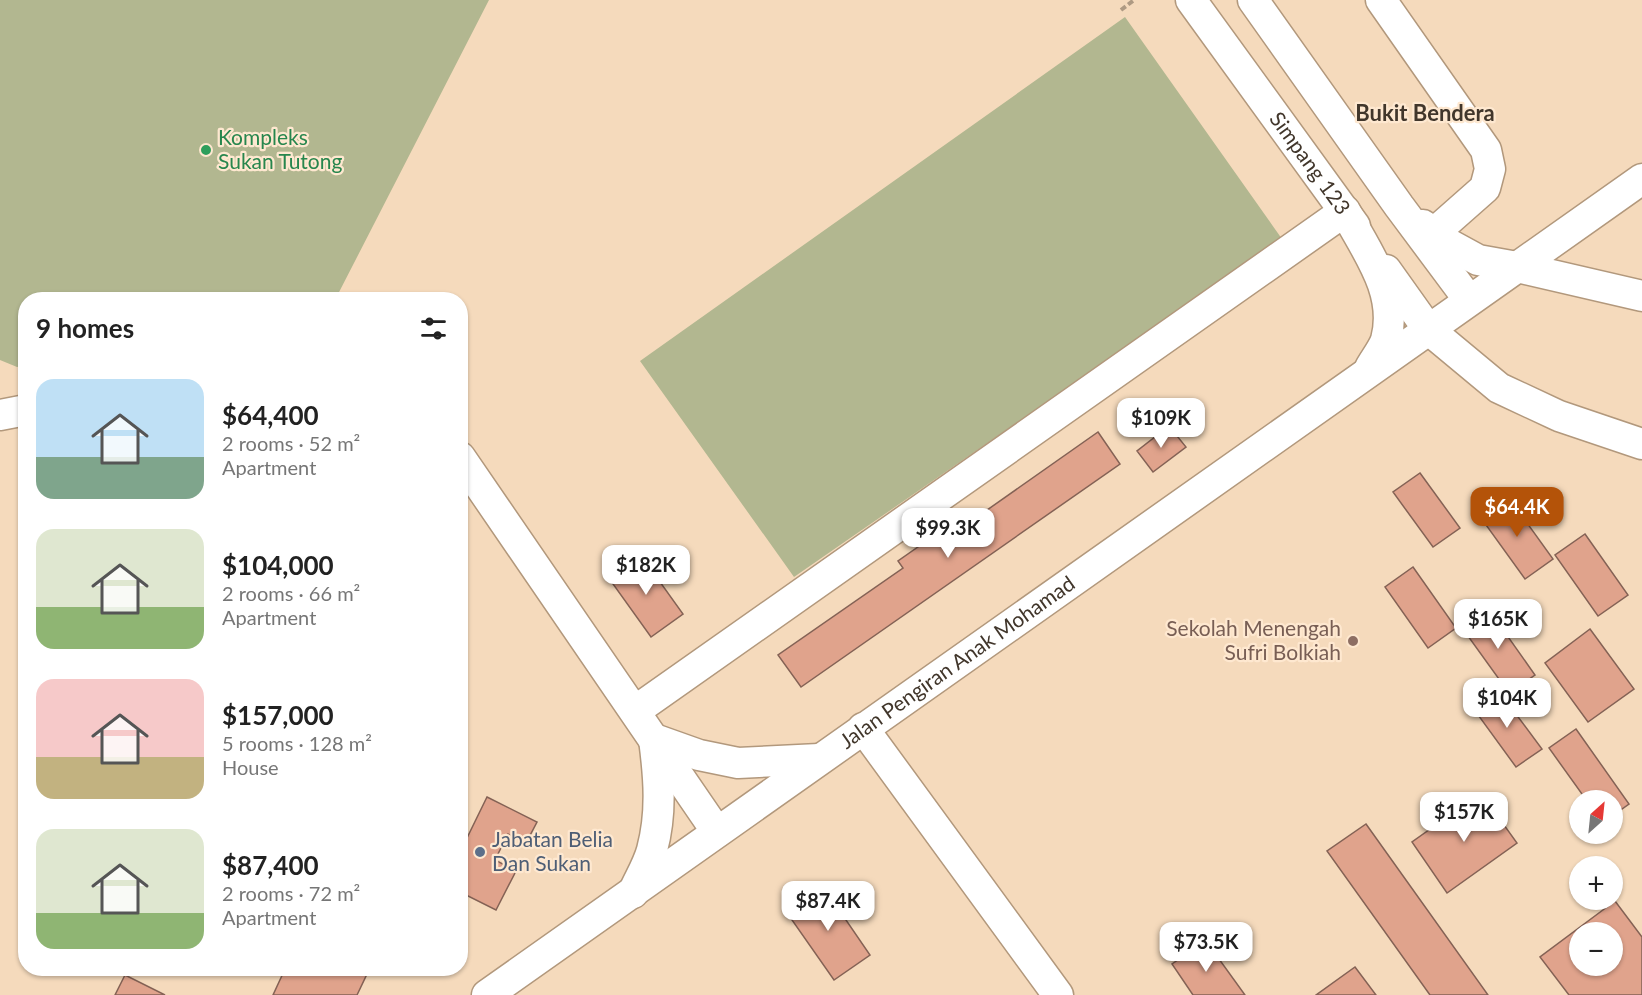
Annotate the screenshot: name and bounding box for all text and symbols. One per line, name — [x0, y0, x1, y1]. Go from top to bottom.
district label: Bukit Bendera — [1355, 99, 1495, 126]
street label: Simpang 123 — [1265, 107, 1356, 219]
place label: Kompleks Sukan Tutong — [218, 124, 342, 173]
marker: Kompleks Sukan Tutong — [199, 143, 213, 157]
text: 9 homes — [36, 312, 134, 344]
icon: filters — [417, 312, 450, 345]
pin: $109K — [1119, 398, 1203, 449]
text: $64,400 — [222, 399, 319, 431]
icon: home — [84, 403, 156, 475]
text: $109K — [1131, 405, 1191, 429]
text: 2 rooms · 52 m² — [222, 431, 360, 455]
text: Apartment — [222, 455, 316, 479]
pin: $64.4K — [1468, 487, 1566, 538]
text: $64.4K — [1485, 494, 1549, 518]
pin: $99.3K — [899, 508, 997, 559]
text: $99.3K — [916, 515, 980, 539]
pin: $182K — [604, 545, 688, 596]
text: $104,000 — [222, 549, 334, 581]
text: $182K — [616, 552, 676, 576]
icon: home — [84, 553, 156, 625]
street label: Jalan Pengiran Anak Mohamad — [834, 570, 1079, 753]
text: 2 rooms · 66 m² — [222, 581, 360, 605]
pin: $165K — [1456, 599, 1540, 650]
text: Apartment — [222, 605, 316, 629]
text: $165K — [1468, 606, 1528, 630]
place label: Sekolah Menengah Sufri Bolkiah — [1166, 615, 1341, 664]
marker: Sekolah Menengah Sufri Bolkiah — [1346, 634, 1360, 648]
pin: $104K — [1465, 678, 1549, 729]
text: $104K — [1477, 685, 1537, 709]
text: $157,000 — [222, 699, 334, 731]
icon: home — [84, 703, 156, 775]
text: 5 rooms · 128 m² — [222, 731, 372, 755]
text: House — [222, 755, 279, 779]
north arrow — [1569, 790, 1623, 844]
map controls — [1569, 790, 1623, 976]
pin: $157K — [1422, 792, 1506, 843]
text: $157K — [1434, 799, 1494, 823]
place label: Jabatan Belia Dan Sukan — [492, 826, 613, 875]
marker: Jabatan Belia Dan Sukan — [473, 845, 487, 859]
text: $87,400 — [222, 849, 319, 881]
icon: home — [84, 853, 156, 925]
button: + — [1569, 856, 1623, 910]
text: 2 rooms · 72 m² — [222, 881, 360, 905]
pin: $87.4K — [779, 881, 877, 932]
text: $87.4K — [796, 888, 860, 912]
text: Apartment — [222, 905, 316, 929]
pin: $73.5K — [1157, 922, 1255, 973]
button: − — [1569, 922, 1623, 976]
text: $73.5K — [1174, 929, 1238, 953]

